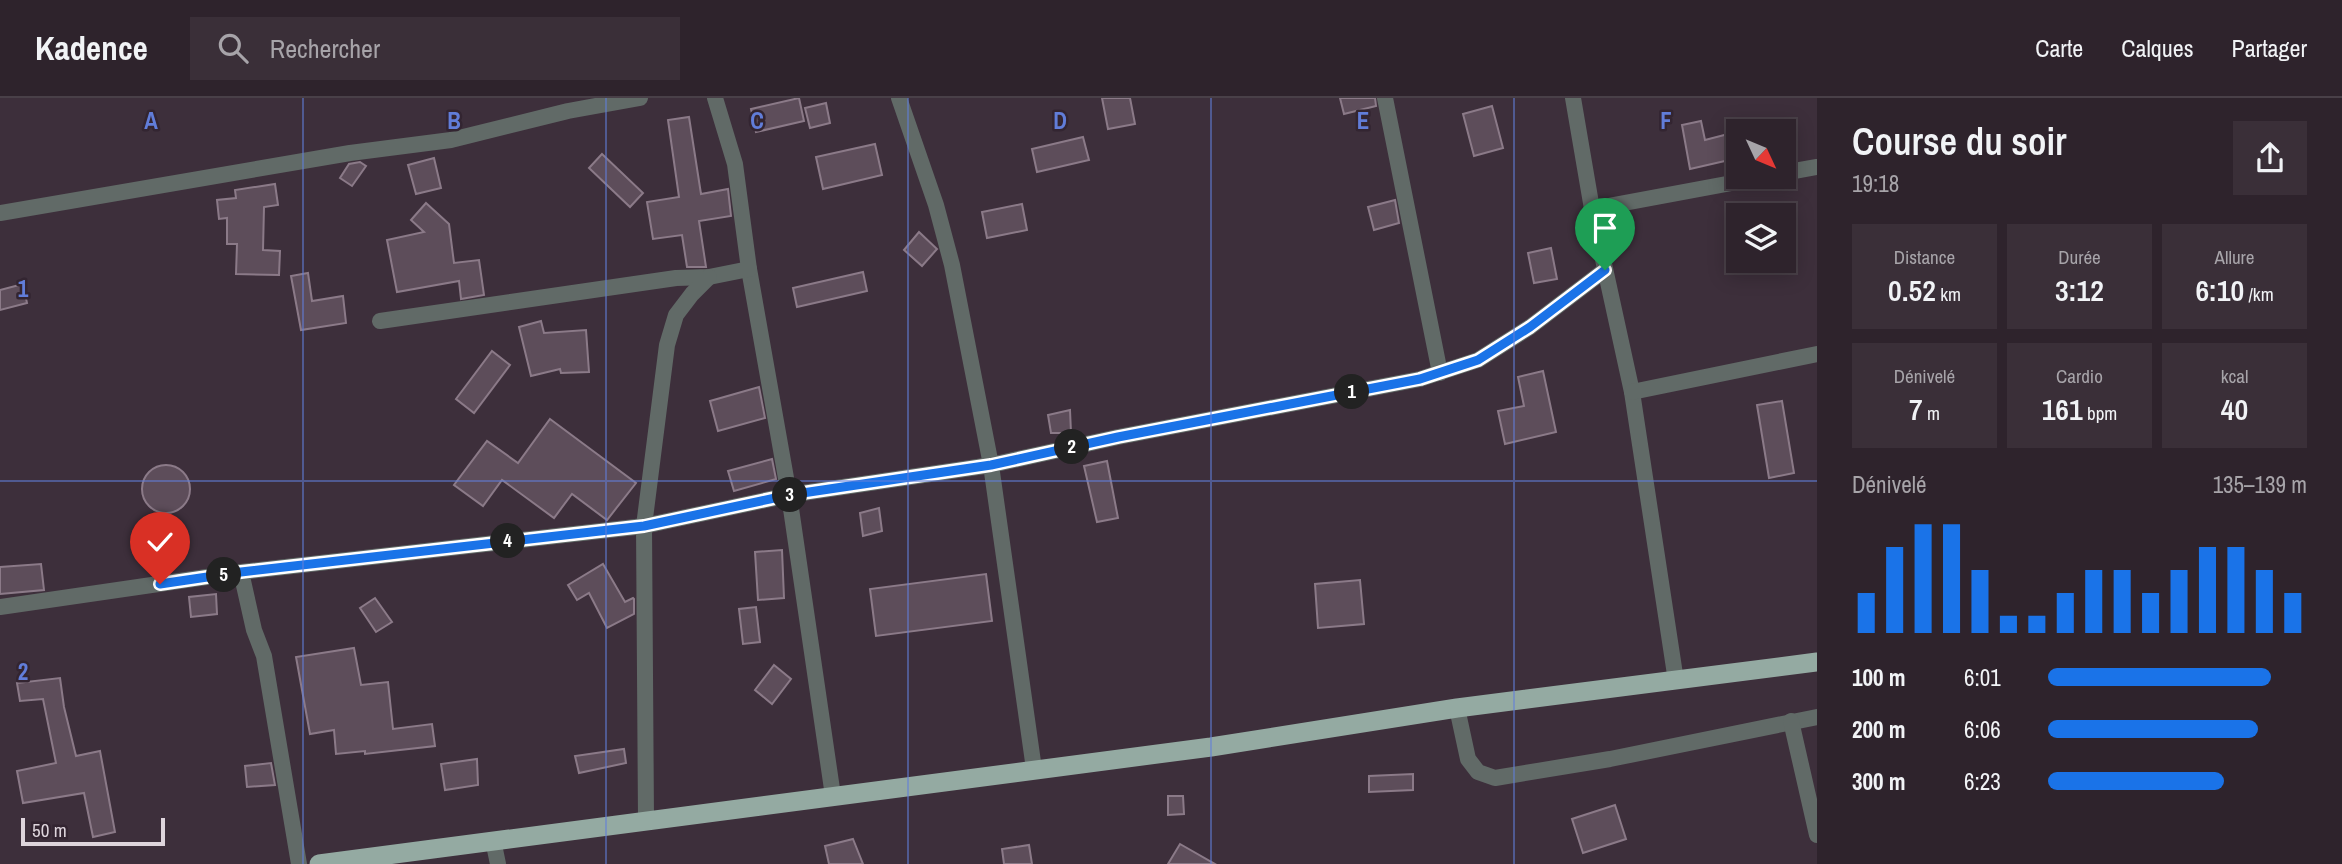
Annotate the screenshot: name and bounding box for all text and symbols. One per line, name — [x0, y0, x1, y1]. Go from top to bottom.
search box — [190, 17, 680, 80]
text: Kadence — [35, 26, 148, 70]
icon: search — [214, 29, 252, 67]
text: Rechercher — [270, 31, 380, 66]
text: Carte — [2035, 32, 2083, 64]
text: Calques — [2121, 32, 2194, 64]
text: Partager — [2232, 32, 2307, 64]
text: A — [144, 105, 158, 136]
text: B — [447, 105, 461, 136]
text: C — [750, 105, 764, 136]
text: D — [1053, 105, 1067, 136]
text: E — [1357, 105, 1369, 136]
text: F — [1660, 105, 1672, 136]
text: Course du soir — [1852, 116, 2067, 167]
north arrow — [1726, 119, 1796, 189]
map controls — [1726, 119, 1796, 273]
button: share — [2233, 121, 2307, 195]
text: 19:18 — [1852, 168, 1899, 199]
pin — [1575, 198, 1635, 270]
button: layers — [1726, 203, 1796, 273]
icon: arrive — [1586, 209, 1624, 247]
text: Distance — [1894, 244, 1955, 270]
text: Durée — [2058, 244, 2101, 270]
text: Allure — [2215, 244, 2254, 270]
text: 0.52 — [1888, 270, 1936, 310]
text: 3:12 — [2055, 270, 2104, 310]
text: 6:10 — [2195, 270, 2244, 310]
text: 1 — [18, 273, 29, 304]
text: km — [1936, 281, 1961, 307]
text: /km — [2244, 281, 2274, 307]
text: Dénivelé — [1894, 363, 1955, 389]
text: Cardio — [2056, 363, 2103, 389]
text: kcal — [2221, 363, 2248, 389]
pin: 1 — [1334, 374, 1370, 410]
text: 1 — [1347, 378, 1356, 404]
text: 7 — [1909, 389, 1923, 429]
text: 161 — [2042, 389, 2083, 429]
text: 40 — [2221, 389, 2248, 429]
text: m — [1923, 400, 1940, 426]
text: bpm — [2083, 400, 2117, 426]
pin: 2 — [1054, 430, 1090, 464]
text: 2 — [1067, 433, 1076, 459]
text: Dénivelé — [1852, 469, 1926, 500]
text: 135–139 m — [2213, 469, 2307, 500]
pin: 3 — [772, 478, 808, 512]
text: 3 — [785, 481, 794, 507]
pin — [130, 512, 190, 584]
icon: check — [141, 523, 179, 561]
pin: 4 — [490, 524, 526, 558]
text: 4 — [503, 527, 512, 553]
pin: 5 — [206, 558, 242, 592]
text: 5 — [219, 561, 228, 587]
text: 2 — [18, 656, 28, 687]
text: 100 m — [1852, 662, 1905, 693]
text: 6:01 — [1964, 662, 2001, 693]
text: 200 m — [1852, 714, 1905, 745]
text: 6:06 — [1964, 714, 2001, 745]
text: 300 m — [1852, 766, 1905, 797]
text: 6:23 — [1964, 766, 2001, 797]
scale bar — [21, 815, 164, 847]
text: 50 m — [32, 817, 67, 843]

